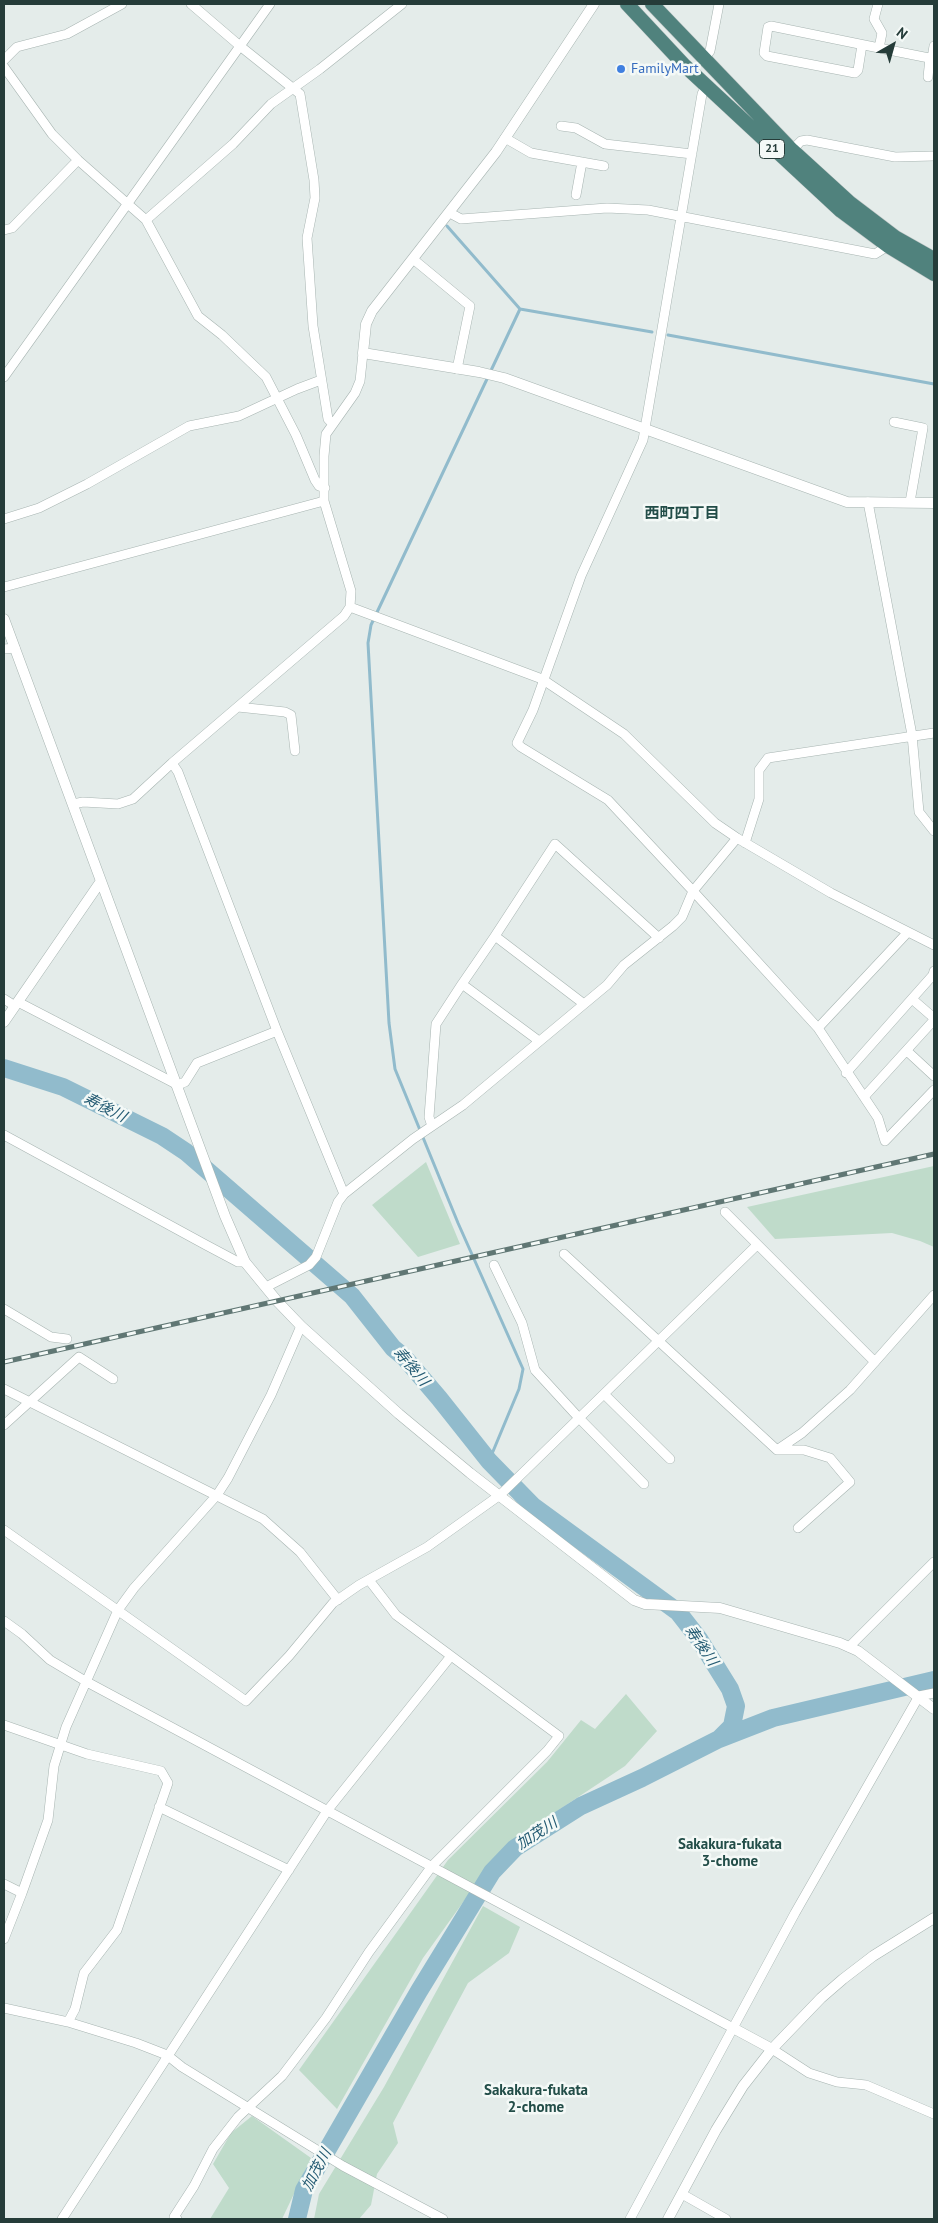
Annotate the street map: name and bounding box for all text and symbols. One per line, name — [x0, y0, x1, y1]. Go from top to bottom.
north arrow — [868, 20, 918, 70]
text: N — [893, 23, 911, 43]
place label: FamilyMart — [631, 61, 699, 77]
marker: FamilyMart — [615, 63, 627, 75]
road number: 21 — [760, 140, 784, 158]
district label: 西町四丁目 — [645, 505, 719, 523]
water label: 寿後川 — [81, 1090, 129, 1126]
water label: 寿後川 — [390, 1344, 432, 1390]
water label: 寿後川 — [681, 1622, 721, 1670]
water label: 加茂川 — [513, 1814, 561, 1854]
district label: Sakakura-fukata 3-chome — [678, 1836, 782, 1871]
district label: Sakakura-fukata 2-chome — [484, 2082, 588, 2117]
water label: 加茂川 — [298, 2146, 336, 2194]

